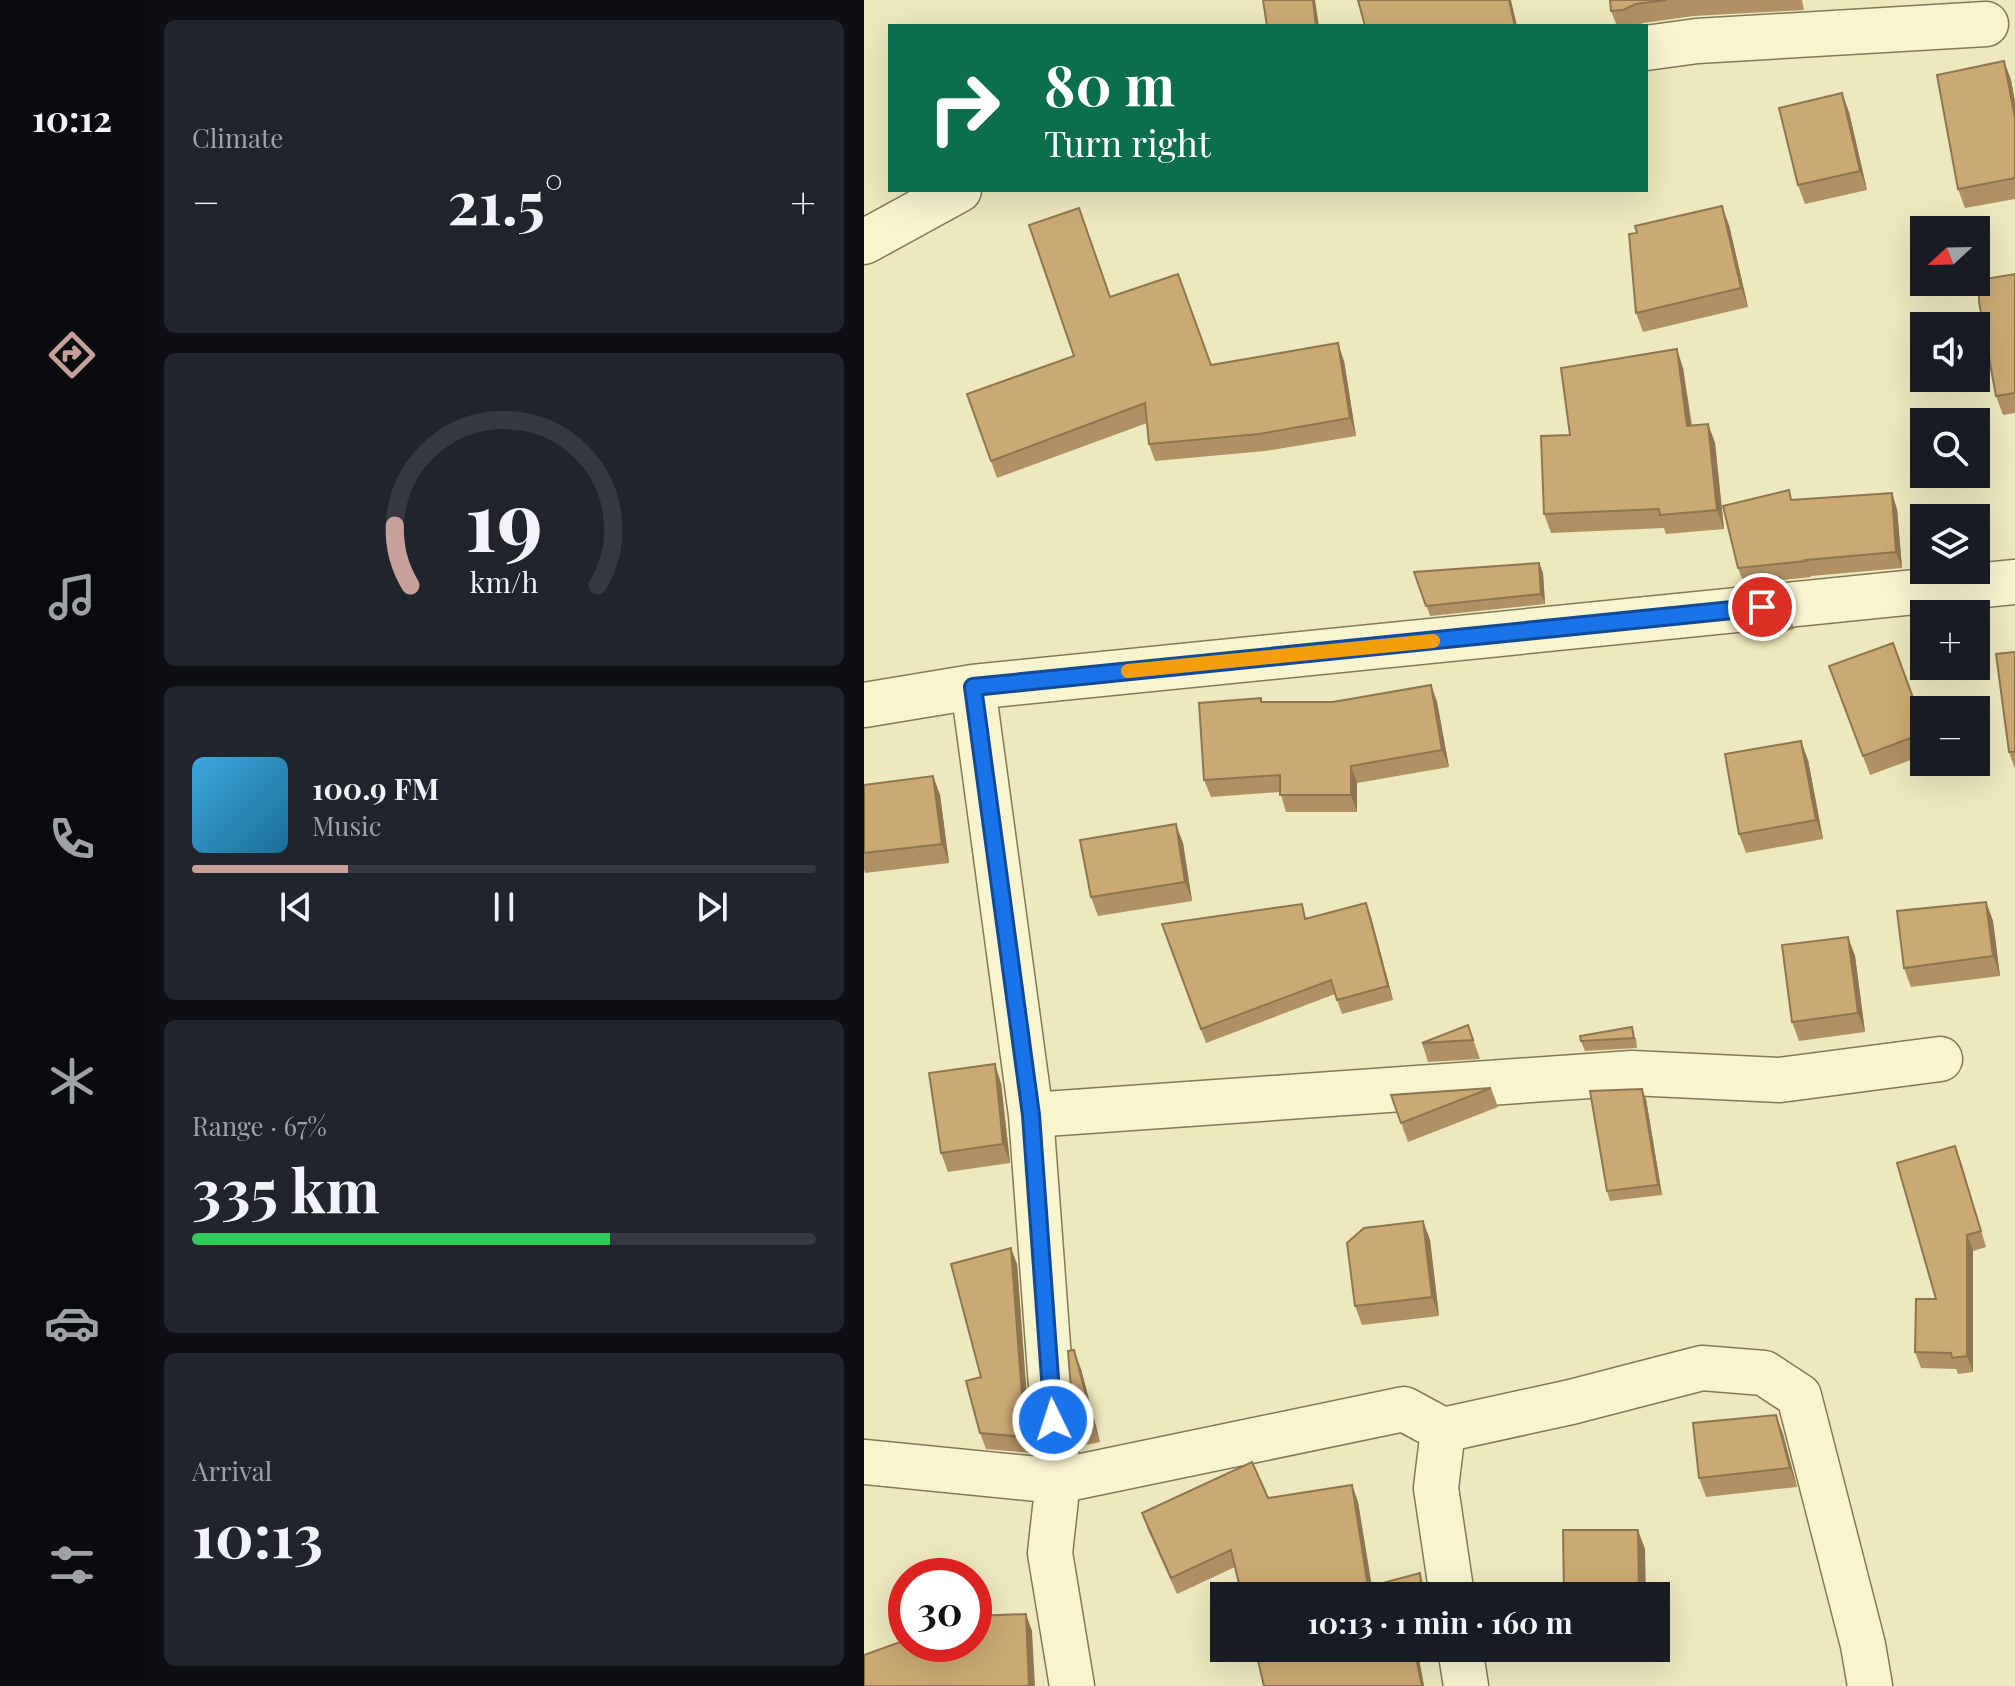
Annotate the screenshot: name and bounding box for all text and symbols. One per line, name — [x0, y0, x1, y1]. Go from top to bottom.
text: 80 m — [1044, 46, 1175, 121]
icon: right — [912, 56, 1016, 160]
text: 10:12 — [32, 93, 112, 141]
text: Turn right — [1044, 118, 1211, 166]
text: Climate — [192, 120, 283, 155]
text: 21.5° — [447, 160, 563, 240]
text: − — [192, 171, 220, 230]
text: + — [790, 171, 816, 230]
north arrow — [1910, 216, 1990, 296]
map controls — [1910, 216, 1990, 776]
button: sound — [1910, 312, 1990, 392]
icon: directions — [44, 327, 100, 383]
button: search — [1910, 408, 1990, 488]
text: 19 — [465, 461, 543, 572]
button: layers — [1910, 504, 1990, 584]
text: km/h — [470, 562, 538, 600]
icon: music — [44, 569, 100, 625]
pin — [1728, 573, 1796, 641]
icon: arrive — [1740, 585, 1784, 629]
button: + — [1910, 600, 1990, 680]
button: − — [1910, 696, 1990, 776]
text: 100.9 FM — [312, 768, 439, 808]
text: Music — [312, 808, 381, 843]
icon: phone — [44, 811, 100, 867]
icon: previous — [274, 885, 318, 929]
icon: pause — [482, 885, 526, 929]
icon: next — [690, 885, 734, 929]
icon: climate — [44, 1053, 100, 1109]
text: Range · 67% — [192, 1108, 327, 1143]
text: 335 km — [192, 1148, 380, 1228]
icon: car — [44, 1295, 100, 1351]
position arrow — [1011, 1378, 1095, 1462]
text: Arrival — [192, 1453, 272, 1488]
text: 10:13 — [192, 1493, 323, 1573]
icon: filters — [44, 1537, 100, 1593]
speed limit sign: 30 — [888, 1558, 992, 1662]
text: 10:13 · 1 min · 160 m — [1307, 1602, 1573, 1642]

